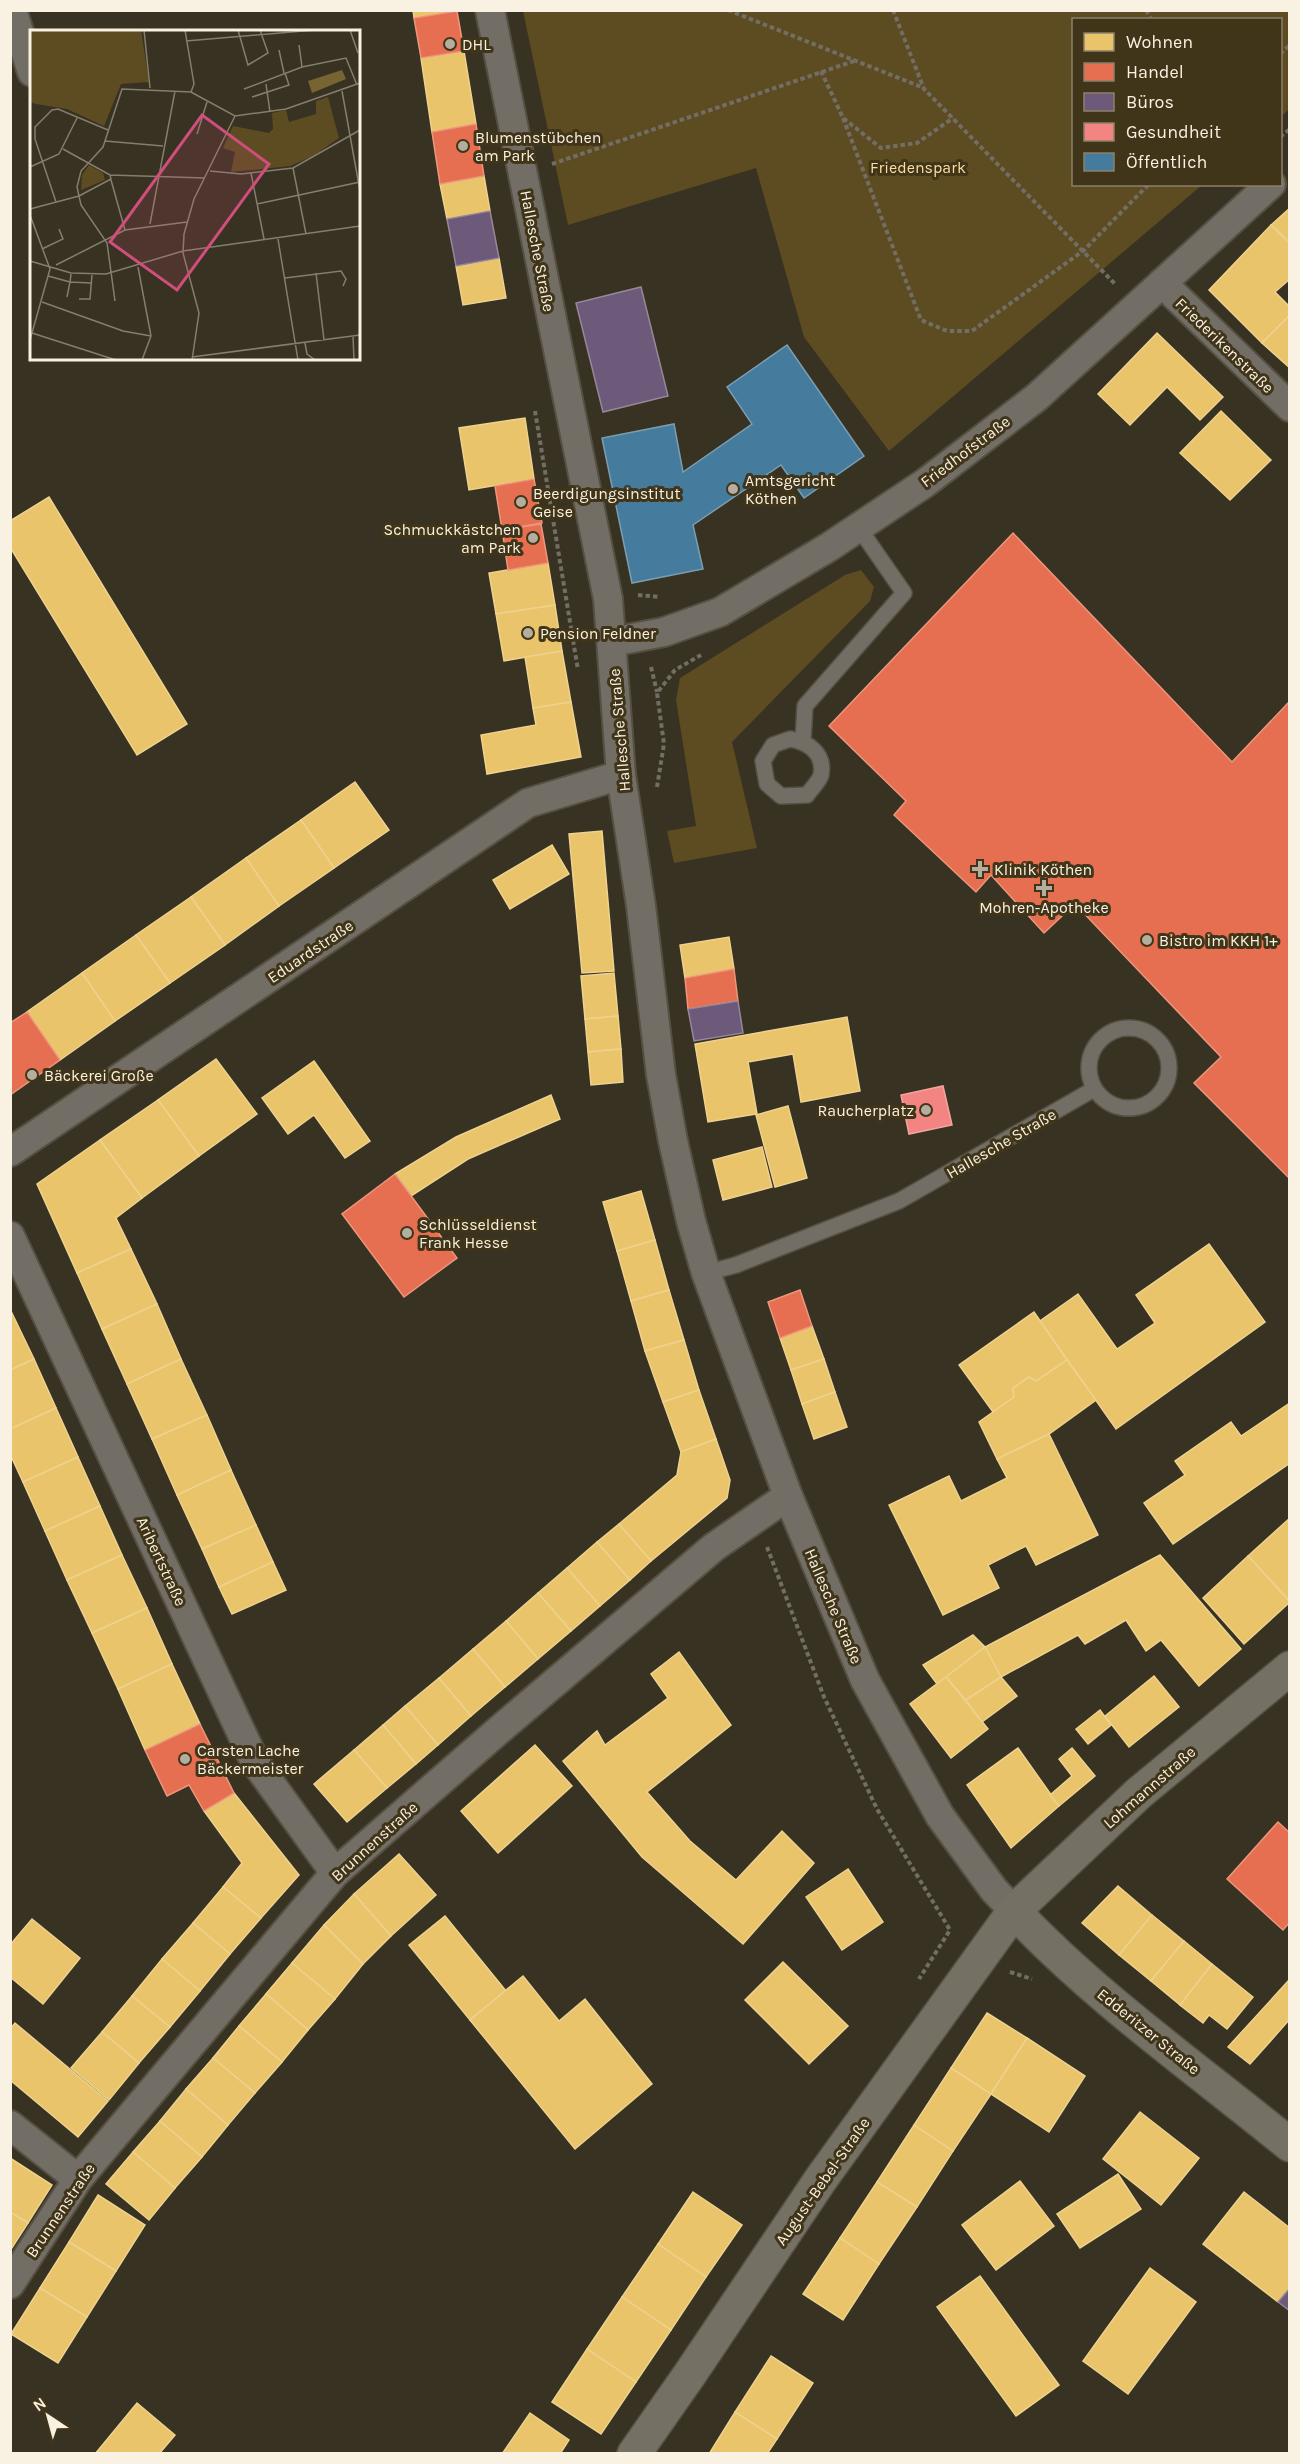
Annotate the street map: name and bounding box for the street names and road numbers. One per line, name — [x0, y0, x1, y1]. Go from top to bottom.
street label: Hallesche Straße — [516, 189, 559, 313]
street label: Friederikenstraße — [1172, 294, 1278, 397]
street label: Friedhofstraße — [917, 412, 1014, 491]
street label: Hallesche Straße — [605, 668, 634, 792]
street label: Eduardstraße — [264, 916, 357, 987]
street label: Hallesche Straße — [943, 1104, 1059, 1182]
street label: Aribertstraße — [133, 1514, 191, 1609]
street label: Hallesche Straße — [801, 1546, 866, 1667]
street label: Lohmannstraße — [1099, 1742, 1199, 1833]
street label: Brunnenstraße — [327, 1798, 421, 1885]
street label: Edderitzer Straße — [1094, 1984, 1204, 2079]
street label: August-Bebel-Straße — [771, 2114, 874, 2249]
street label: Brunnenstraße — [22, 2160, 99, 2261]

